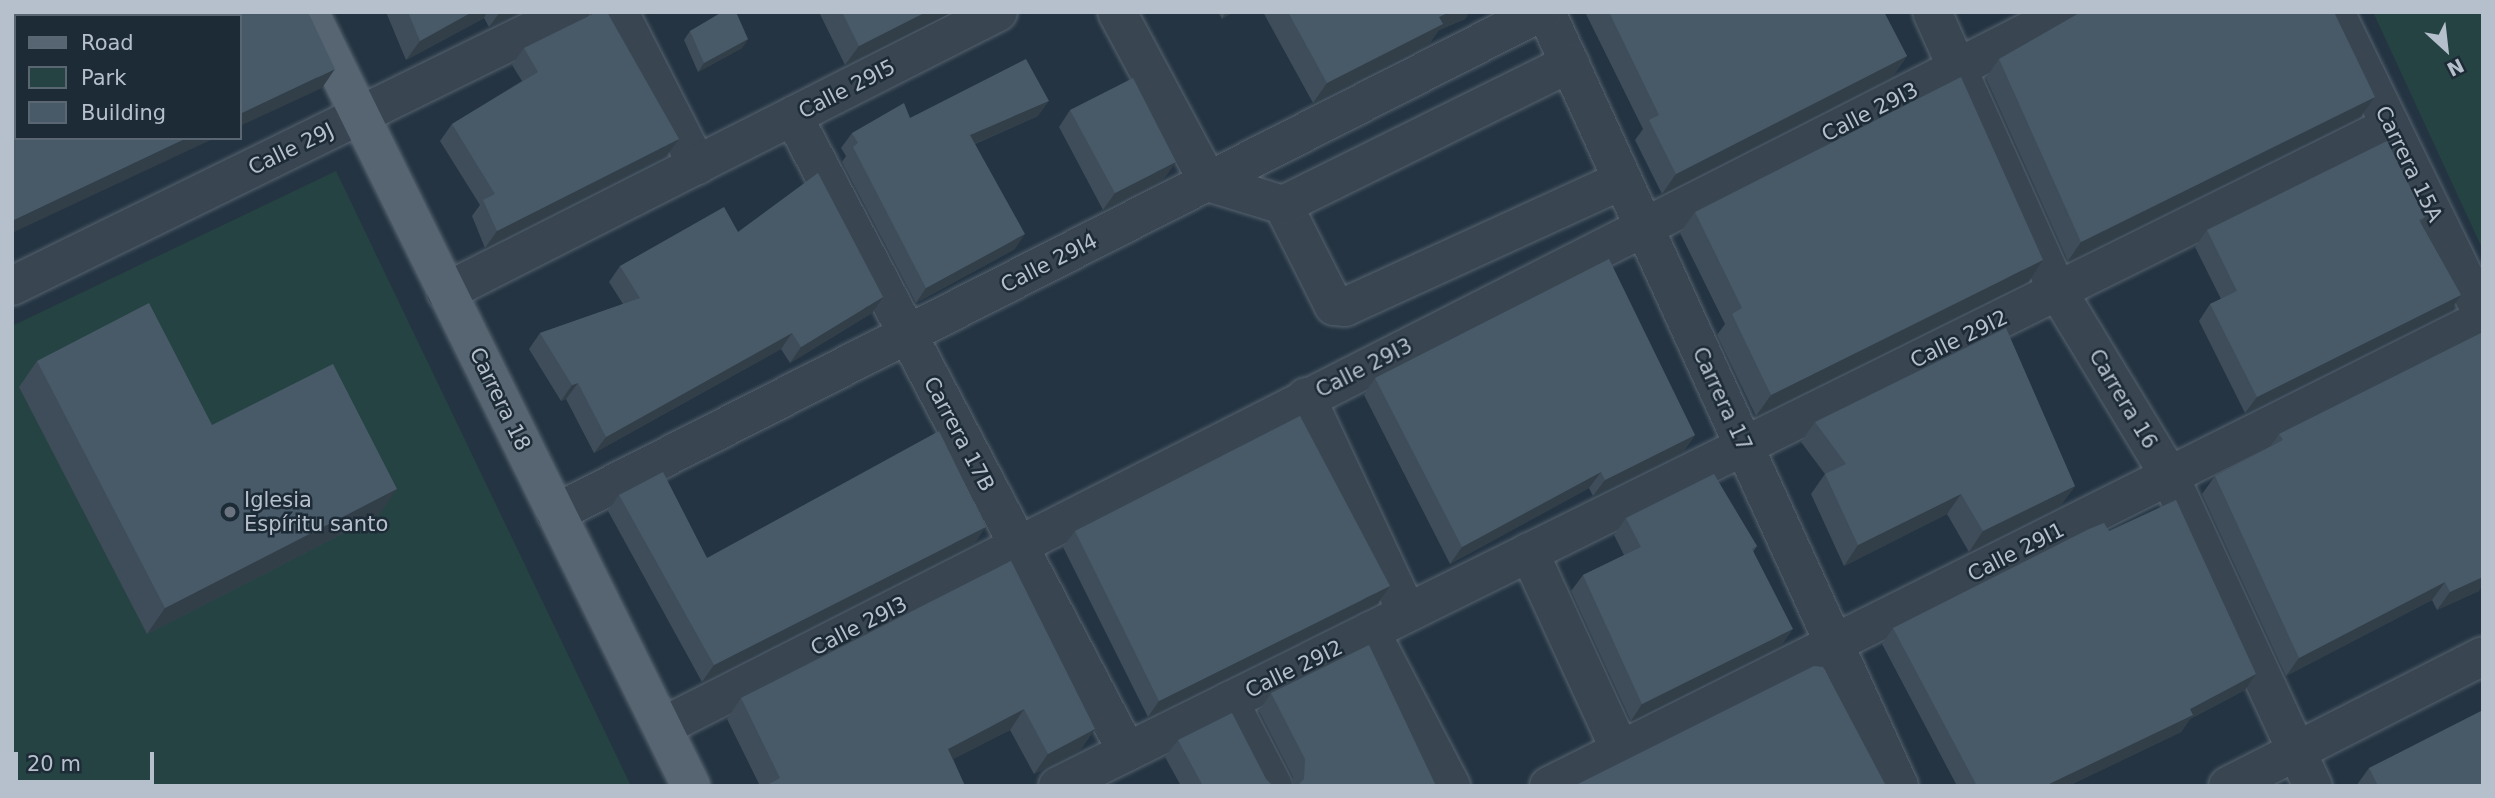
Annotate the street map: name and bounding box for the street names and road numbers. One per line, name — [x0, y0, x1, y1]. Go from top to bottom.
street label: Calle 29I5 — [794, 54, 900, 124]
street label: Calle 29I3 — [1817, 77, 1923, 147]
street label: Carrera 15A — [2370, 102, 2448, 226]
street label: Calle 29J — [244, 118, 338, 180]
street label: Calle 29I4 — [996, 228, 1102, 298]
street label: Calle 29I2 — [1906, 305, 2012, 373]
street label: Calle 29I3 — [1311, 333, 1417, 403]
street label: Carrera 18 — [464, 343, 536, 455]
street label: Carrera 17 — [1687, 343, 1757, 455]
street label: Carrera 16 — [2083, 345, 2163, 453]
street label: Carrera 17B — [918, 372, 1000, 496]
street label: Calle 29I1 — [1963, 517, 2069, 587]
street label: Calle 29I3 — [806, 591, 912, 661]
street label: Calle 29I2 — [1241, 635, 1347, 703]

